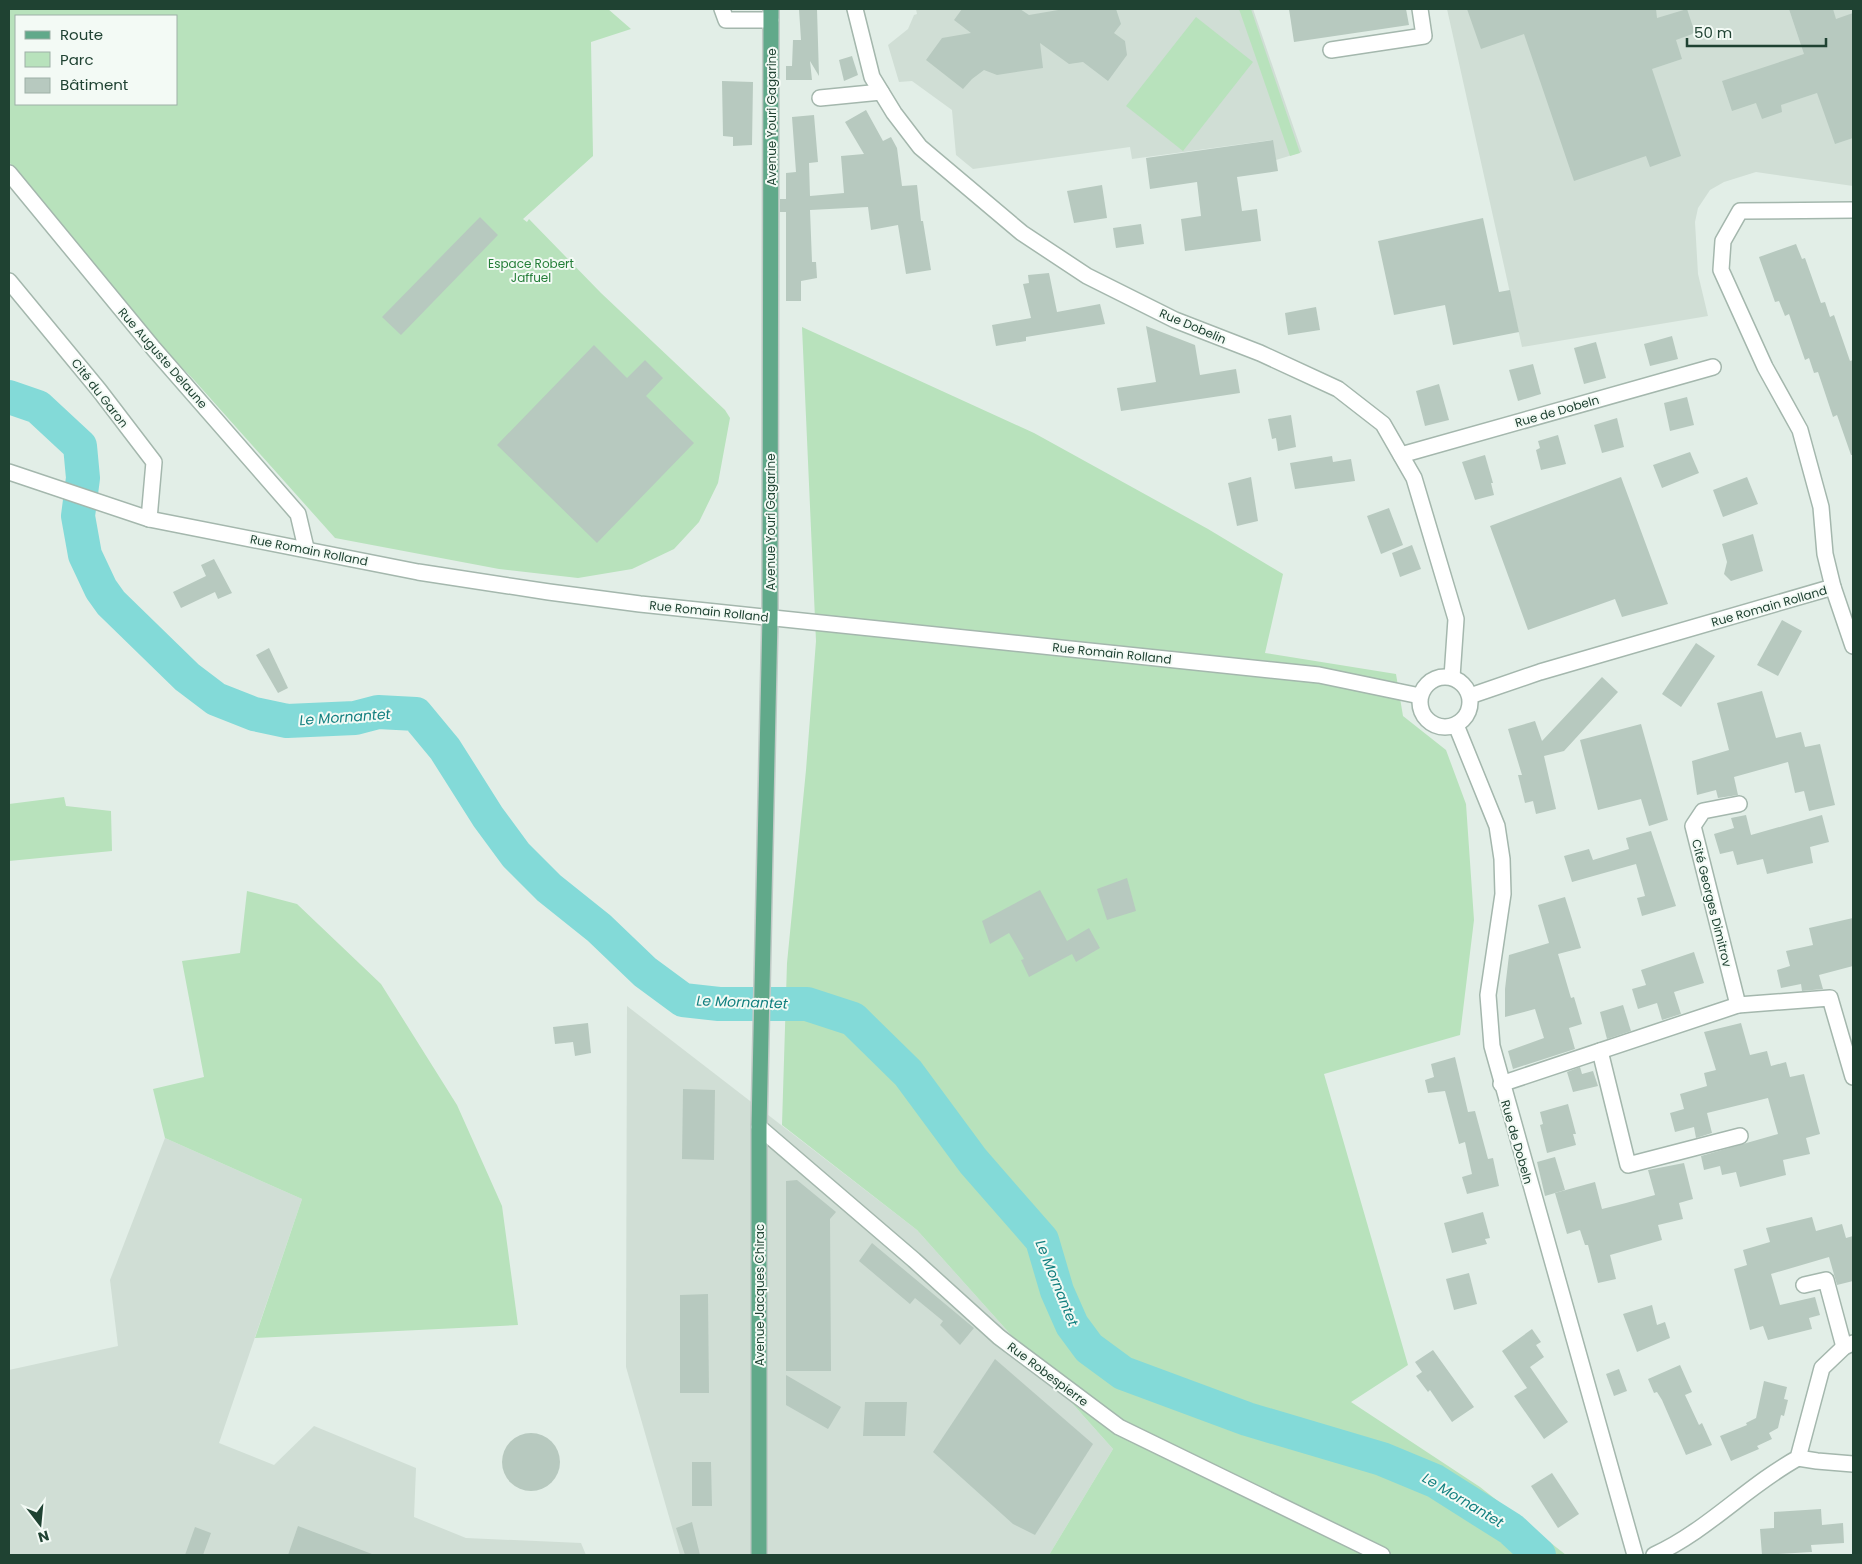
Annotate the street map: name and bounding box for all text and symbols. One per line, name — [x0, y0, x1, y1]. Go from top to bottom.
legend — [15, 15, 178, 105]
scale bar — [1687, 15, 1826, 47]
text: 50 m — [1694, 22, 1732, 43]
text: Route — [60, 24, 103, 45]
street label: Avenue Youri Gagarine — [763, 48, 780, 186]
text: Parc — [60, 49, 94, 70]
text: Bâtiment — [60, 74, 128, 95]
park label: Espace Robert Jaffuel — [488, 255, 574, 286]
street label: Rue Auguste Delaune — [115, 304, 211, 412]
street label: Rue Dobelin — [1157, 304, 1229, 348]
street label: Cité du Garon — [68, 355, 132, 431]
street label: Rue de Dobeln — [1513, 391, 1601, 431]
street label: Avenue Youri Gagarine — [762, 453, 779, 591]
street label: Rue Romain Rolland — [249, 530, 369, 570]
street label: Rue Romain Rolland — [1709, 581, 1829, 631]
street label: Rue Romain Rolland — [649, 596, 769, 626]
street label: Rue Romain Rolland — [1052, 638, 1172, 668]
water label: Le Mornantet — [299, 704, 392, 730]
street label: Cité Georges Dimitrov — [1688, 837, 1736, 969]
water label: Le Mornantet — [696, 990, 789, 1014]
street label: Rue de Dobeln — [1497, 1098, 1537, 1186]
street label: Avenue Jacques Chirac — [751, 1224, 768, 1366]
water label: Le Mornantet — [1031, 1237, 1084, 1330]
street label: Rue Robespierre — [1004, 1338, 1092, 1410]
water label: Le Mornantet — [1419, 1468, 1508, 1533]
north arrow — [15, 1499, 65, 1549]
text: N — [36, 1525, 51, 1548]

